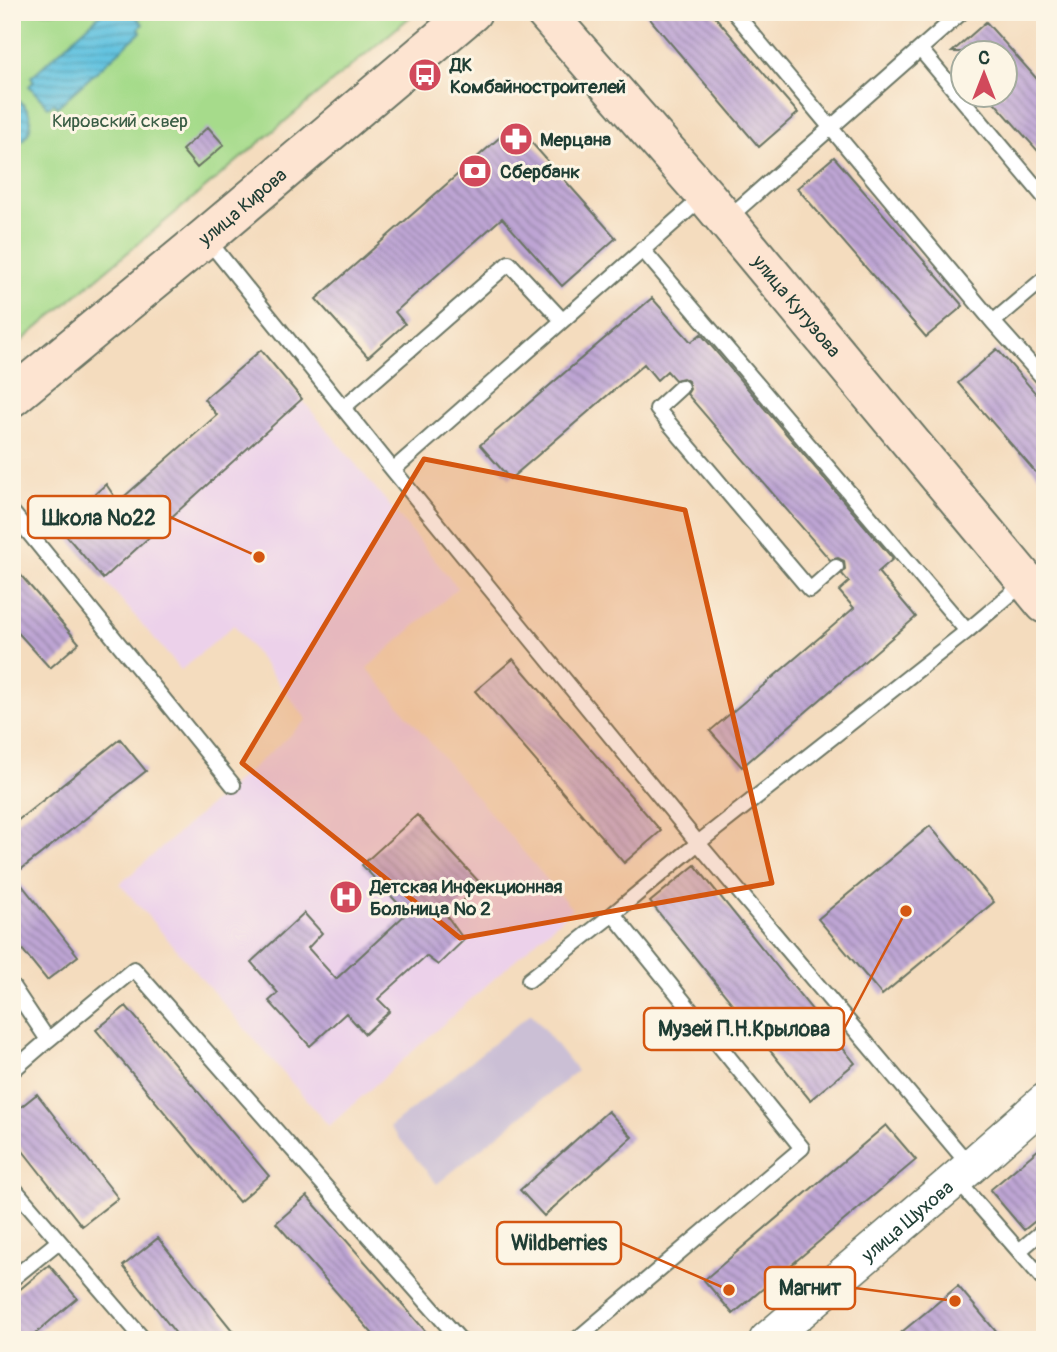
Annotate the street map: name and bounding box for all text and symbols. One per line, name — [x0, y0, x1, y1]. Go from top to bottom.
north arrow — [948, 38, 1018, 108]
text: С — [978, 46, 990, 70]
place label: ДК Комбайностроителей — [449, 53, 626, 99]
bus stop icon: ДК Комбайностроителей — [406, 56, 444, 94]
park label: Кировский сквер — [52, 109, 188, 133]
pharmacy icon: Мерцана — [497, 120, 535, 158]
place label: Мерцана — [540, 128, 611, 152]
bank icon: Сбербанк — [456, 152, 494, 190]
place label: Сбербанк — [500, 160, 580, 184]
street label: улица Кирова — [193, 163, 292, 252]
street label: улица Кутузова — [746, 250, 846, 362]
callout: Школа №22 — [28, 496, 170, 538]
text: Школа №22 — [41, 505, 156, 532]
place label: Детская Инфекционная Больница № 2 — [369, 875, 562, 921]
hospital icon: Детская Инфекционная Больница № 2 — [327, 878, 365, 916]
callout: Музей П.Н.Крылова — [644, 1008, 844, 1050]
text: Музей П.Н.Крылова — [658, 1016, 830, 1043]
street label: улица Шухова — [856, 1176, 959, 1268]
callout: Wildberries — [497, 1222, 621, 1264]
text: Wildberries — [511, 1230, 608, 1257]
callout: Магнит — [765, 1267, 855, 1309]
text: Магнит — [779, 1275, 842, 1302]

